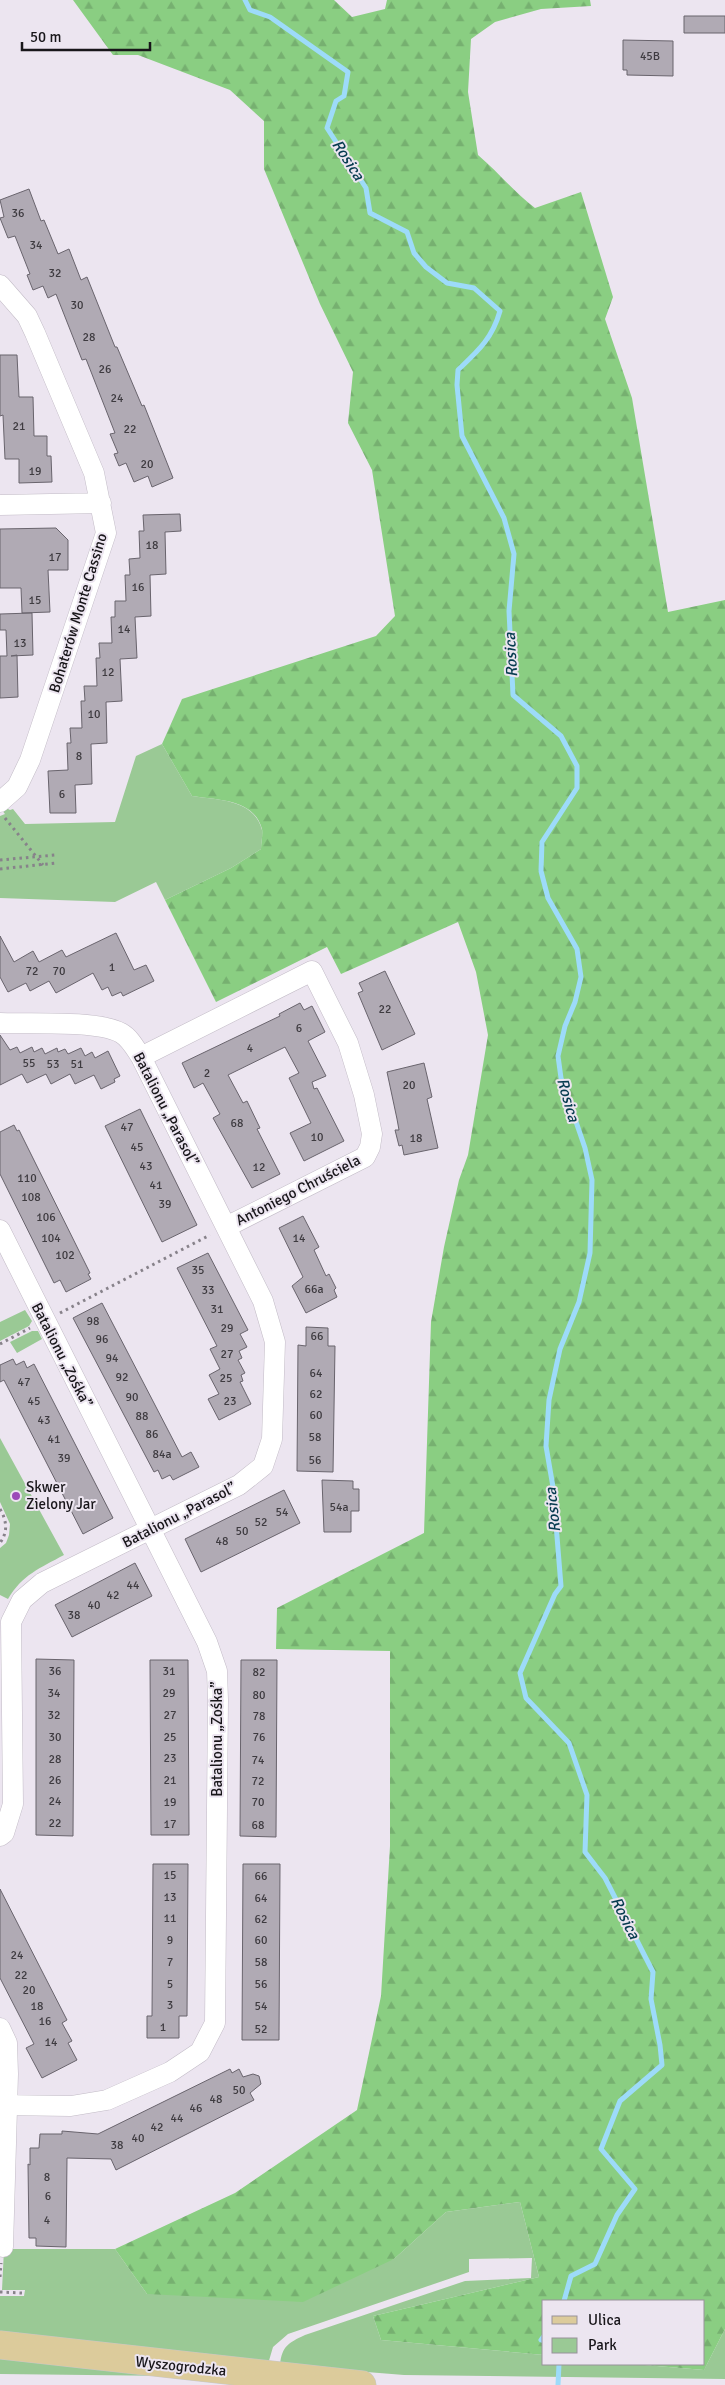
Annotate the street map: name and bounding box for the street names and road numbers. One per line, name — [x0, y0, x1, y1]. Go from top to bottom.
street label: Bohaterów Monte Cassino — [45, 531, 111, 695]
street label: Batalionu „Parasol” — [130, 1049, 202, 1169]
street label: Antoniego Chruściela — [233, 1151, 363, 1229]
street label: Batalionu „Zośka” — [28, 1300, 96, 1410]
street label: Batalionu „Parasol” — [119, 1479, 239, 1551]
street label: Batalionu „Zośka” — [208, 1681, 226, 1797]
street label: Wyszogrodzka — [135, 2352, 227, 2380]

